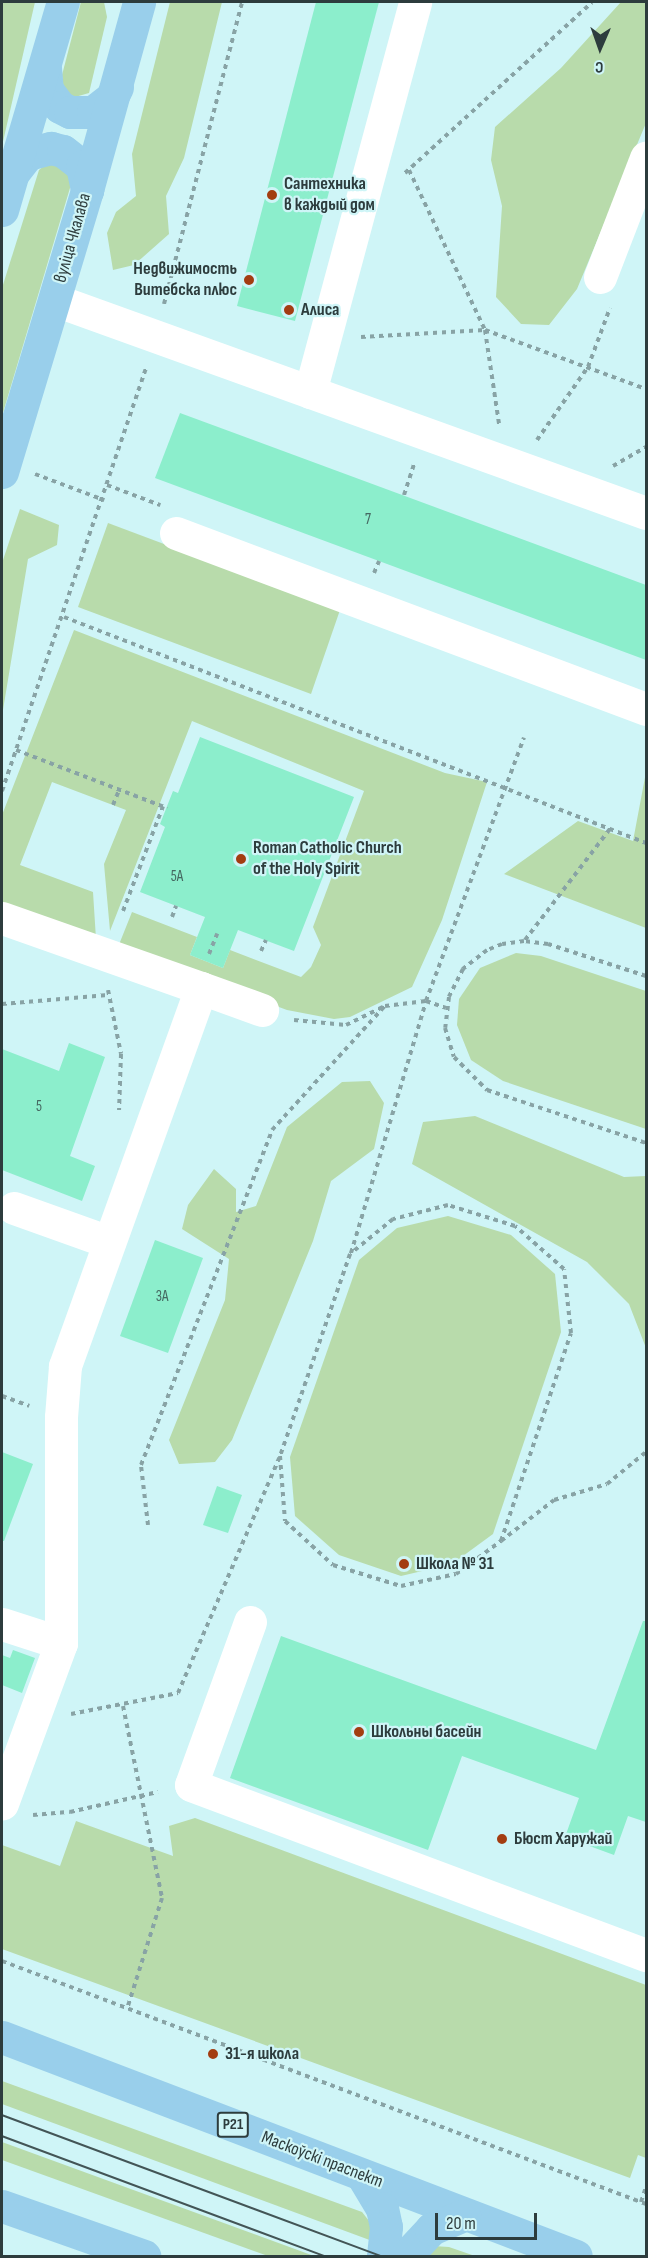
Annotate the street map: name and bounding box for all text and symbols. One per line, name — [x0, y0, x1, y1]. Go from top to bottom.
north arrow — [570, 18, 630, 78]
text: С — [595, 57, 604, 76]
place label: Сантехника в каждый дом — [284, 174, 375, 216]
marker: Сантехника в каждый дом — [265, 188, 279, 202]
street label: вуліца Чкалава — [50, 191, 96, 285]
place label: Недвижимость Витебска плюс — [133, 259, 237, 302]
marker: Недвижимость Витебска плюс — [242, 273, 256, 287]
place label: Алиса — [301, 299, 339, 321]
marker: Алиса — [282, 303, 296, 317]
house number: 7 — [365, 511, 371, 529]
place label: Roman Catholic Church of the Holy Spirit — [253, 838, 402, 880]
marker: Roman Catholic Church of the Holy Spirit — [234, 852, 248, 866]
house number: 5А — [171, 868, 183, 886]
house number: 5 — [36, 1098, 42, 1116]
house number: 3А — [156, 1288, 168, 1306]
place label: Школа № 31 — [416, 1553, 494, 1575]
marker: Школа № 31 — [397, 1557, 411, 1571]
place label: Школьны басейн — [371, 1721, 481, 1743]
marker: Школьны басейн — [352, 1725, 366, 1739]
place label: Бюст Харужай — [514, 1828, 612, 1850]
marker: Бюст Харужай — [495, 1832, 509, 1846]
place label: 31-я школа — [225, 2043, 299, 2065]
marker: 31-я школа — [206, 2047, 220, 2061]
road number: Р21 — [216, 2112, 250, 2138]
street label: Маскоўскі праспект — [258, 2127, 386, 2193]
scale bar — [438, 2201, 540, 2239]
text: 20 m — [446, 2213, 476, 2234]

